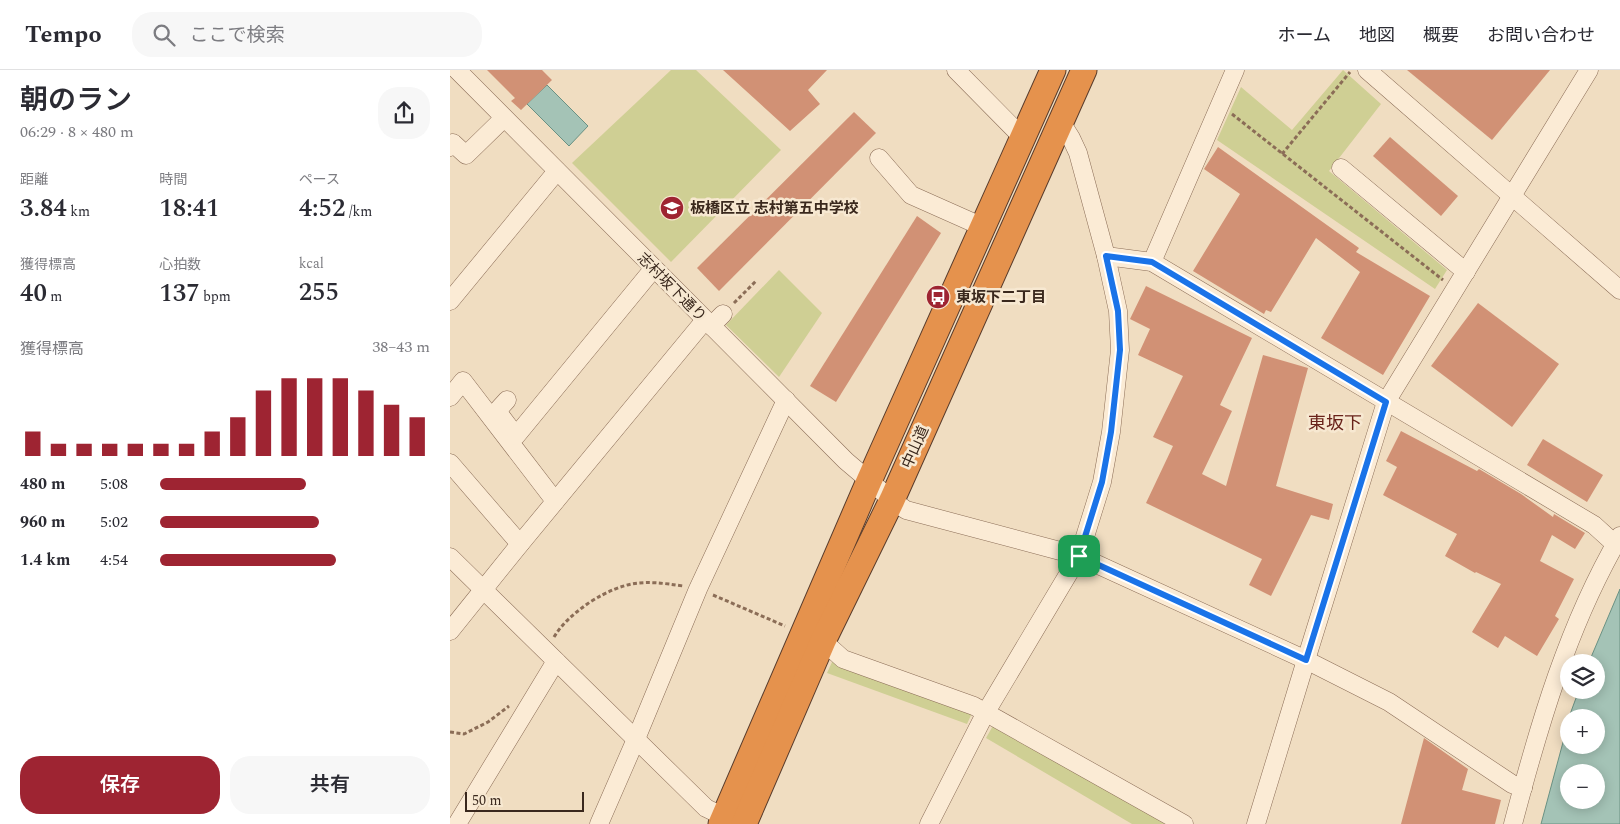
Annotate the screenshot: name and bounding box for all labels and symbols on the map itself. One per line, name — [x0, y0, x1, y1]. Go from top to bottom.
school or university icon: 板橋区立 志村第五中学校 — [659, 195, 685, 221]
place label: 板橋区立 志村第五中学校 — [690, 197, 859, 220]
street label: 志村坂下通り — [632, 247, 712, 327]
bus stop icon: 東坂下二丁目 — [925, 284, 951, 310]
place label: 東坂下二丁目 — [956, 286, 1046, 309]
district label: 東坂下 — [1308, 410, 1362, 437]
street label: 中山道 — [896, 422, 935, 472]
pin — [1058, 535, 1100, 577]
scale bar — [465, 789, 584, 812]

